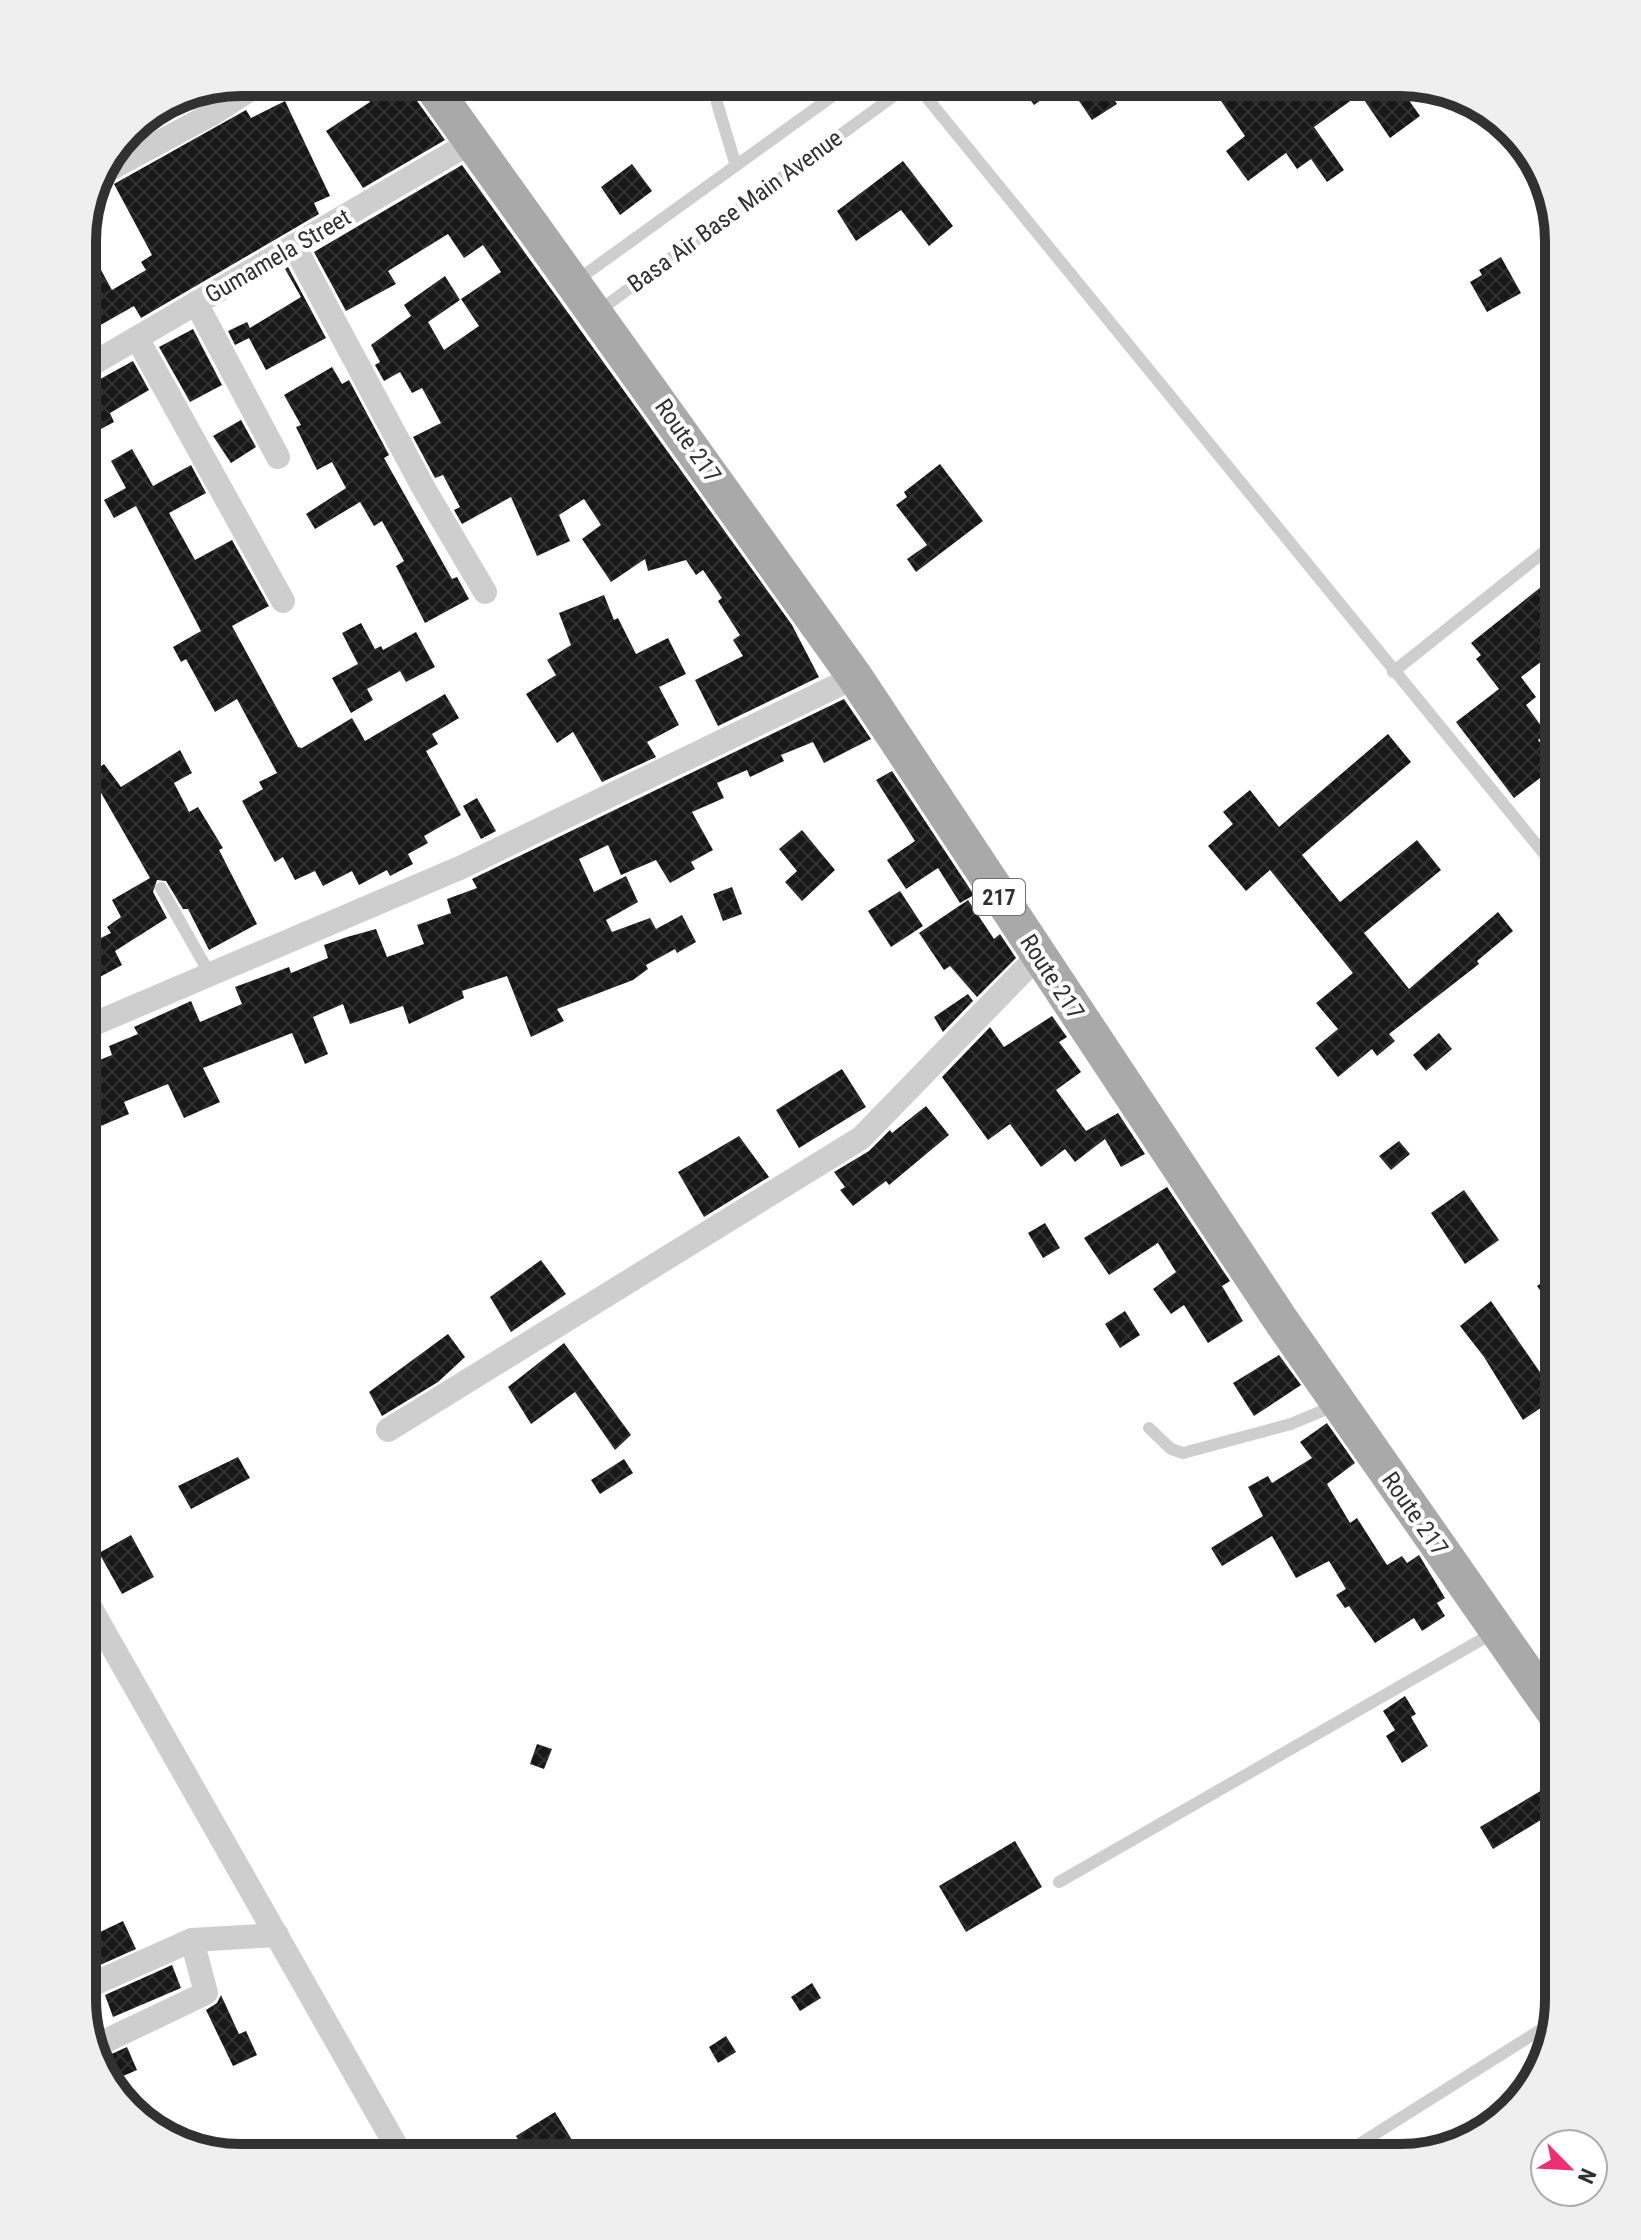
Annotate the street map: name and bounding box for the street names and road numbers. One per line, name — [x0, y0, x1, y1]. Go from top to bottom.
street label: Basa Air Base Main Avenue — [622, 124, 848, 298]
street label: Gumamela Street — [200, 203, 356, 309]
street label: Route 217 — [649, 394, 727, 488]
road number: 217 — [973, 879, 1025, 915]
street label: Route 217 — [1014, 929, 1090, 1025]
street label: Route 217 — [1376, 1467, 1454, 1561]

